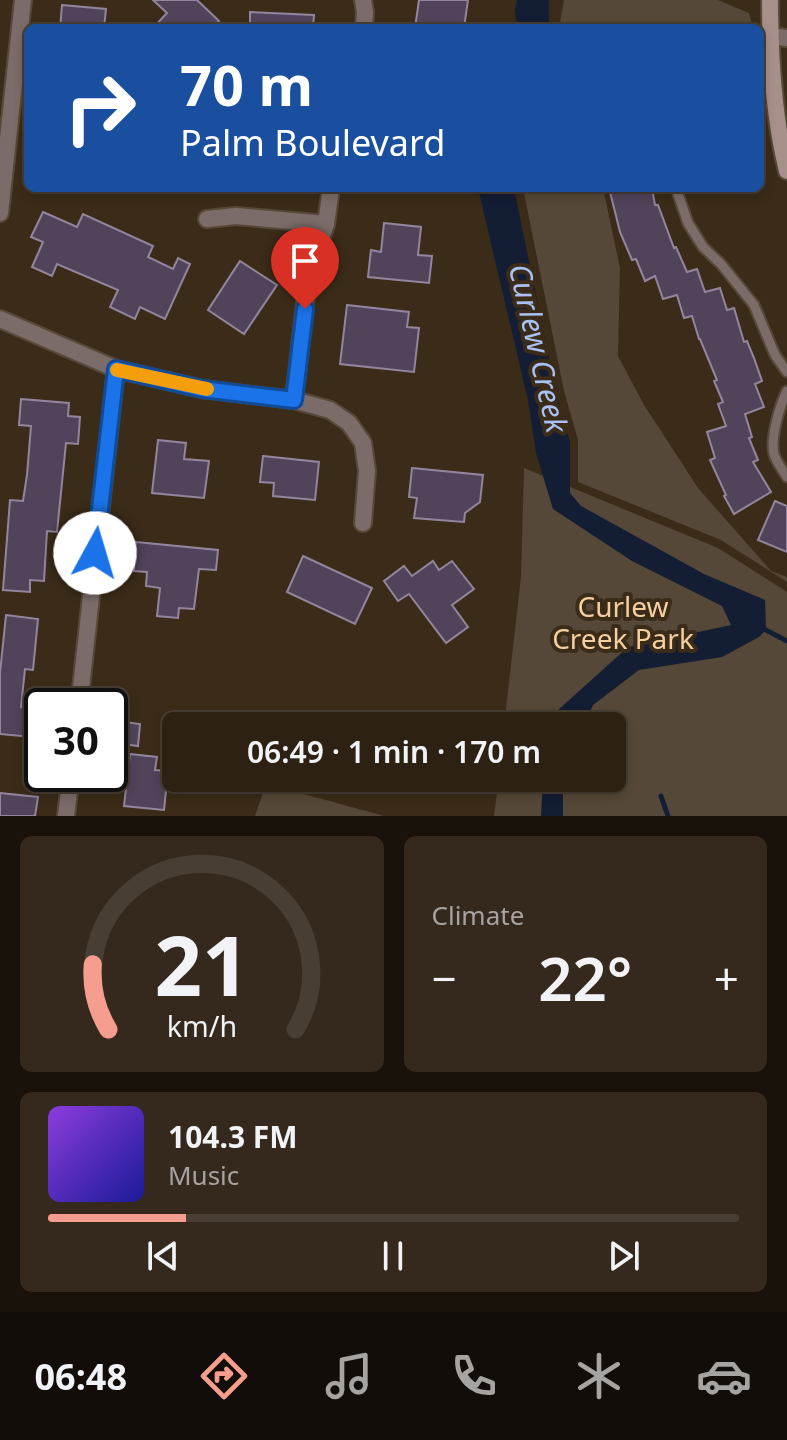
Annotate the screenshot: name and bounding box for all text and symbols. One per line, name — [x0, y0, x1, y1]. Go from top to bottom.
text: 70 m — [180, 46, 313, 122]
icon: right — [48, 56, 152, 160]
text: Palm Boulevard — [180, 118, 445, 167]
pin — [271, 227, 339, 309]
icon: arrive — [283, 239, 327, 283]
water label: Curlew Creek — [500, 259, 579, 438]
position arrow — [53, 511, 137, 595]
park label: Curlew Creek Park — [552, 587, 694, 657]
speed limit sign: 30 — [24, 688, 128, 792]
text: 06:49 · 1 min · 170 m — [247, 731, 541, 772]
text: Climate — [432, 897, 524, 933]
text: 21 — [154, 907, 249, 1020]
text: 22° — [538, 937, 632, 1019]
text: − — [432, 948, 457, 1008]
text: + — [714, 948, 739, 1008]
text: km/h — [167, 1006, 237, 1045]
text: 104.3 FM — [168, 1116, 298, 1157]
text: Music — [168, 1157, 239, 1193]
icon: previous — [141, 1234, 185, 1278]
icon: pause — [371, 1234, 415, 1278]
icon: next — [602, 1234, 646, 1278]
icon: directions — [196, 1348, 252, 1404]
icon: music — [321, 1348, 377, 1404]
icon: phone — [446, 1348, 502, 1404]
icon: climate — [571, 1348, 627, 1404]
icon: car — [696, 1348, 752, 1404]
text: 06:48 — [35, 1352, 127, 1401]

